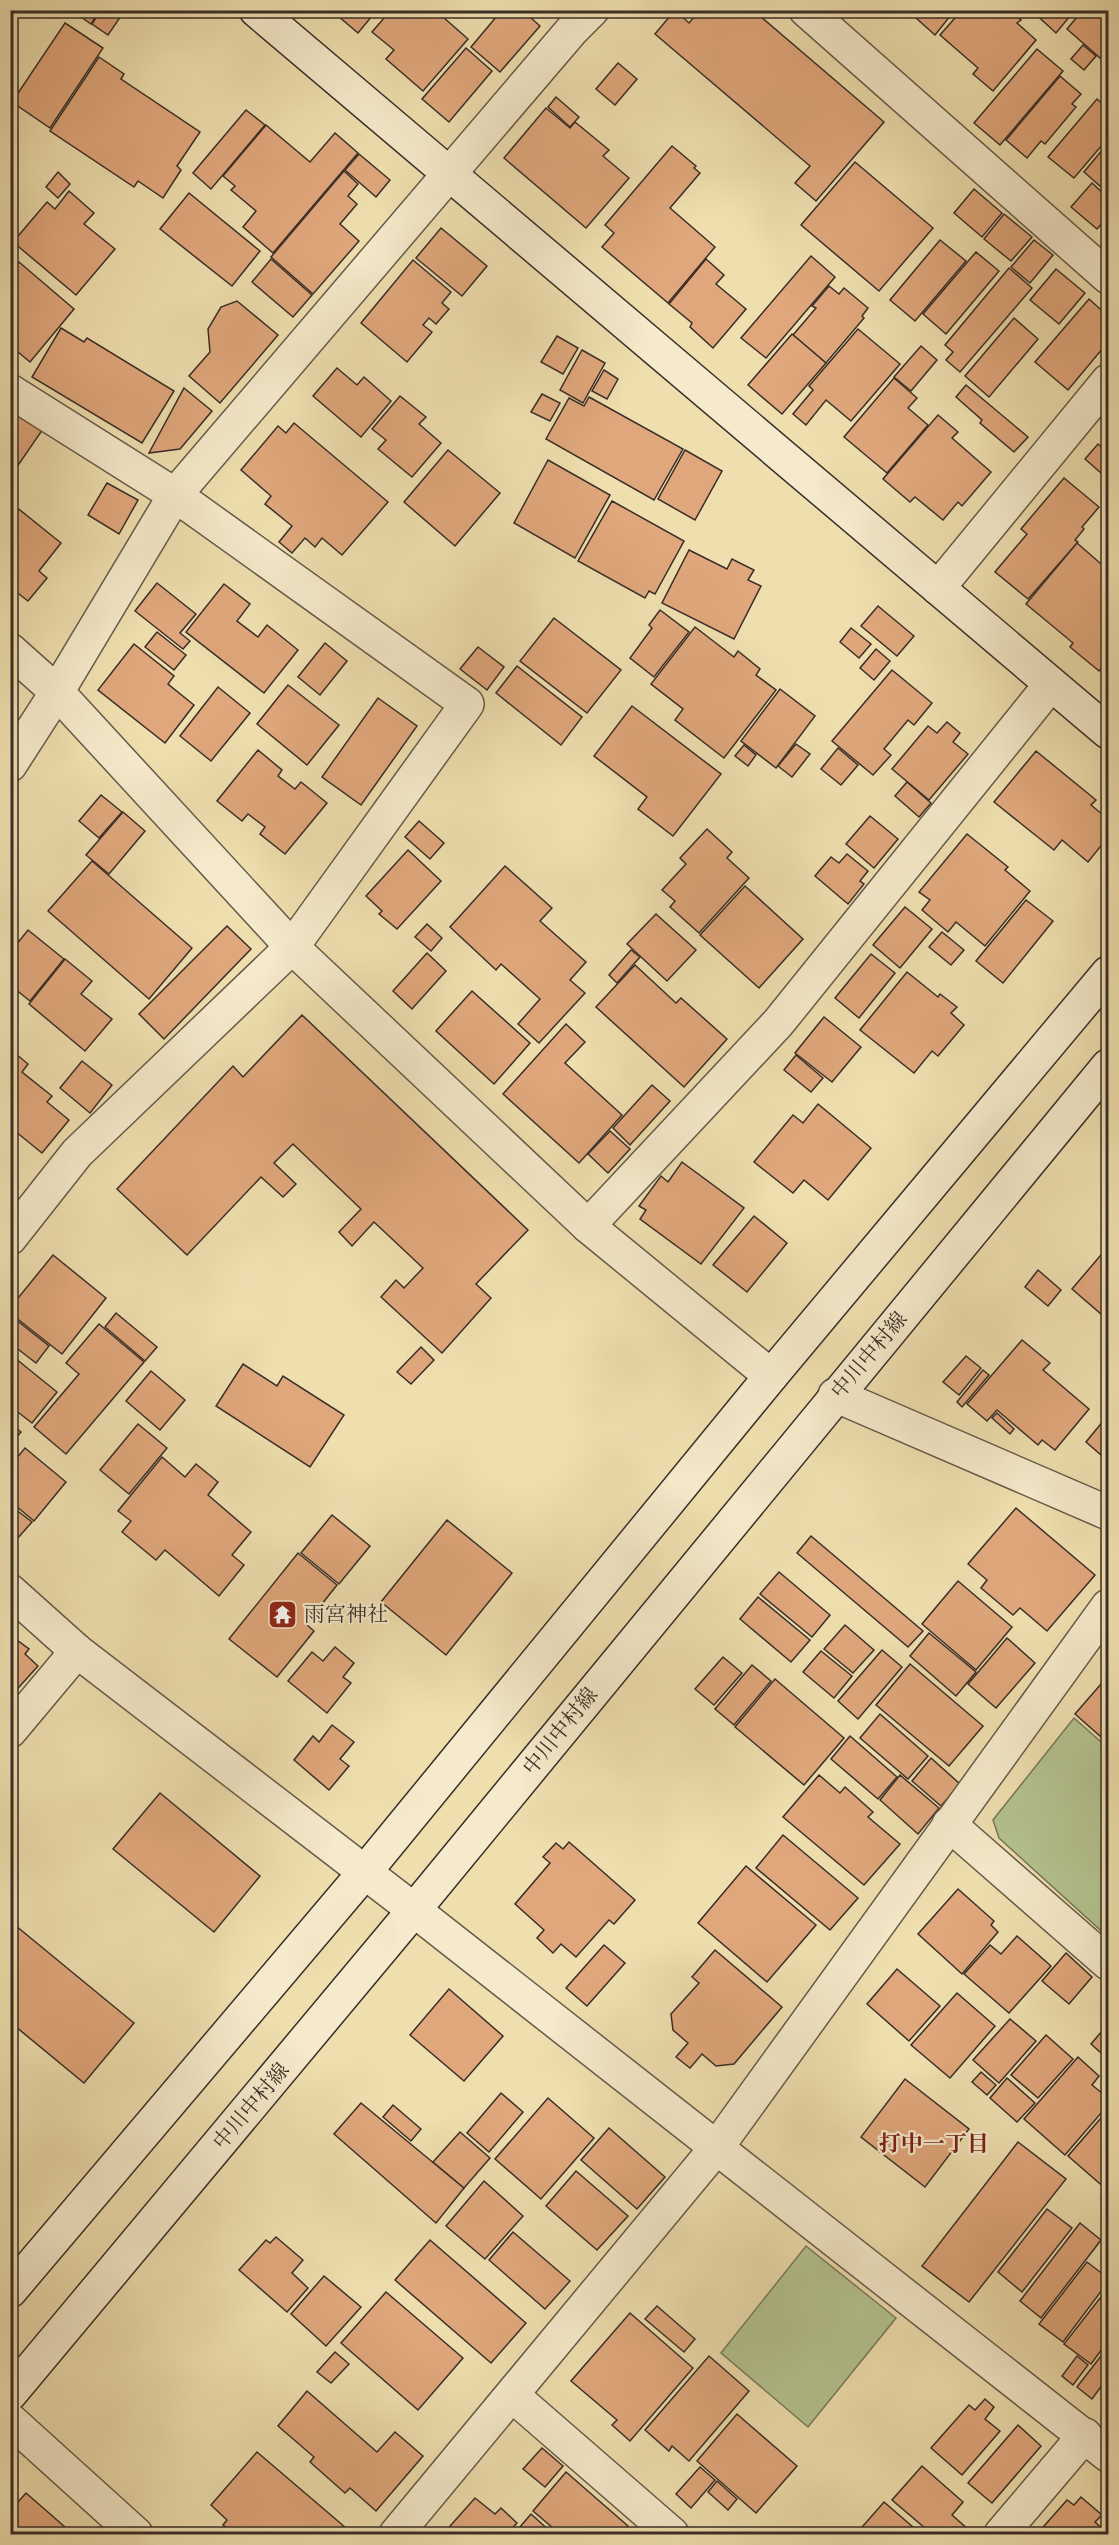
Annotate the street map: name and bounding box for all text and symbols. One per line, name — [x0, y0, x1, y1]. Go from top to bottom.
street label: 中川中村線 — [825, 1306, 913, 1404]
temple icon: 雨宮神社 — [267, 1598, 299, 1630]
place label: 雨宮神社 — [304, 1600, 388, 1628]
street label: 中川中村線 — [516, 1681, 604, 1781]
street label: 中川中村線 — [207, 2057, 295, 2155]
district label: 打中一丁目 — [879, 2129, 989, 2159]

